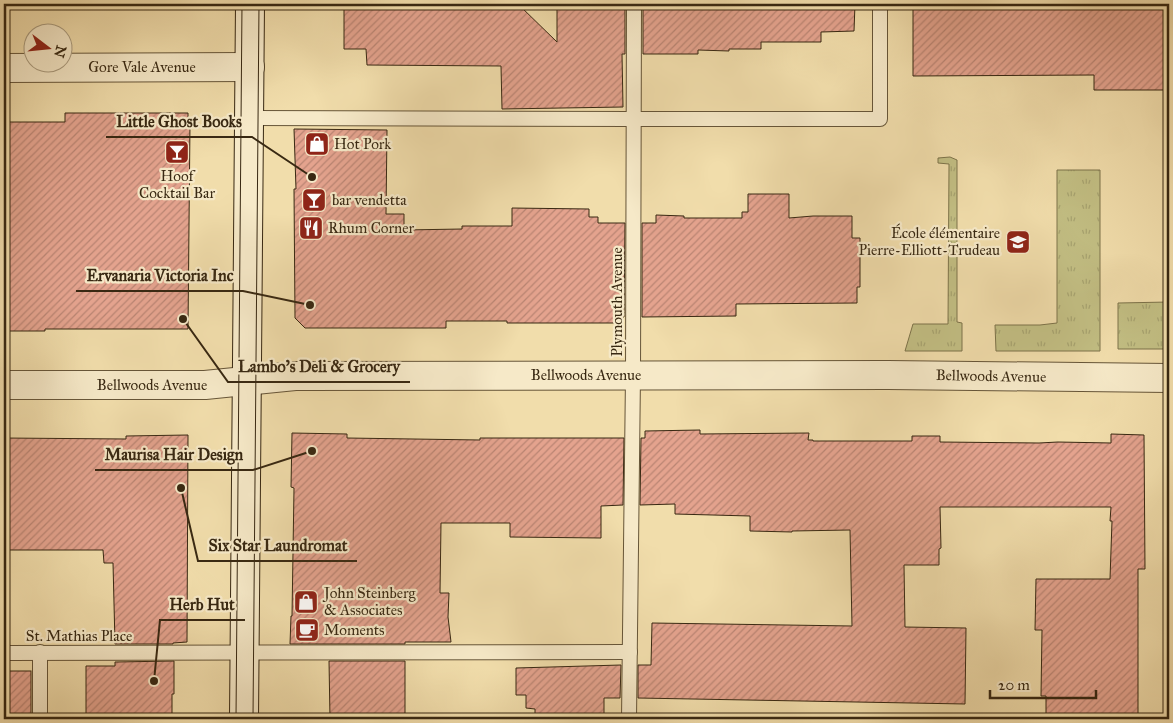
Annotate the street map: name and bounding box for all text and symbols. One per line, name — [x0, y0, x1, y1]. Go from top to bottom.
north arrow — [22, 22, 72, 72]
text: N — [50, 43, 70, 60]
street label: Gore Vale Avenue — [88, 58, 196, 76]
callout: Little Ghost Books — [106, 106, 252, 137]
text: Little Ghost Books — [116, 112, 242, 131]
shop icon: Hot Pork — [304, 131, 330, 157]
place label: Hot Pork — [334, 135, 391, 153]
bar icon: Hoof Cocktail Bar — [164, 139, 190, 165]
place label: Hoof Cocktail Bar — [139, 167, 215, 202]
bar icon: bar vendetta — [301, 187, 327, 213]
place label: bar vendetta — [332, 191, 407, 209]
restaurant icon: Rhum Corner — [298, 215, 324, 241]
place label: Rhum Corner — [328, 219, 414, 237]
place label: École élémentaire Pierre-Elliott-Trudeau — [858, 223, 1000, 259]
school or university icon: École élémentaire Pierre-Elliott-Trudeau — [1005, 229, 1031, 255]
street label: Plymouth Avenue — [608, 247, 626, 357]
callout: Ervanaria Victoria Inc — [76, 260, 243, 291]
text: Ervanaria Victoria Inc — [87, 266, 234, 285]
callout: Lambo’s Deli & Grocery — [228, 351, 410, 382]
text: Lambo’s Deli & Grocery — [238, 357, 402, 377]
street label: Bellwoods Avenue — [531, 366, 641, 384]
street label: Bellwoods Avenue — [936, 366, 1046, 386]
street label: Bellwoods Avenue — [97, 376, 207, 394]
callout: Maurisa Hair Design — [95, 439, 253, 470]
text: Maurisa Hair Design — [105, 445, 243, 465]
callout: Six Star Laundromat — [198, 530, 357, 561]
text: Six Star Laundromat — [209, 536, 348, 555]
place label: John Steinberg & Associates — [322, 584, 417, 619]
callout: Herb Hut — [160, 589, 245, 620]
shop icon: John Steinberg & Associates — [293, 589, 319, 615]
text: Herb Hut — [169, 595, 235, 614]
cafe icon: Moments — [294, 617, 320, 643]
place label: Moments — [324, 621, 385, 639]
street label: St. Mathias Place — [26, 627, 132, 645]
scale bar — [990, 668, 1097, 700]
text: 20 m — [998, 676, 1030, 694]

